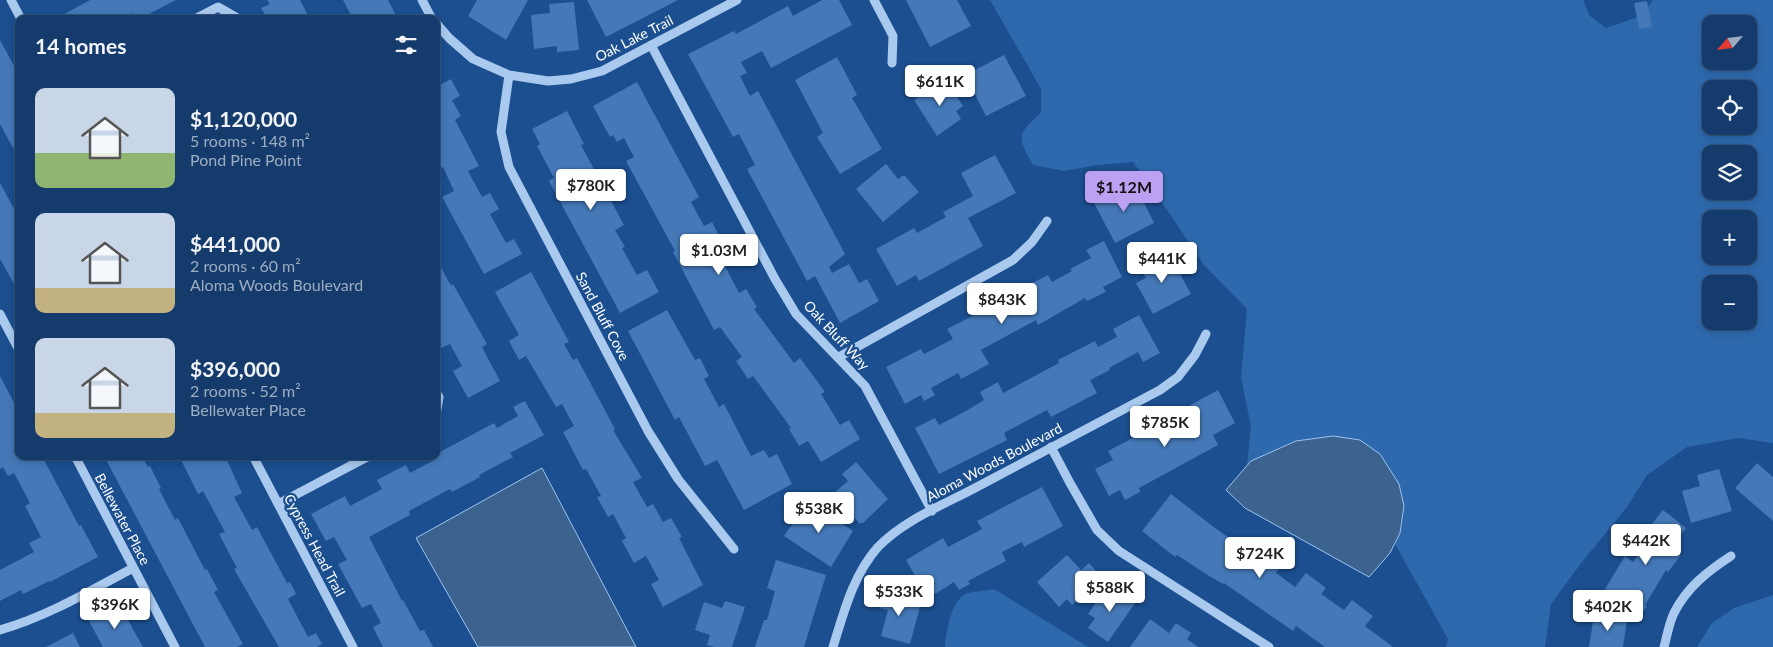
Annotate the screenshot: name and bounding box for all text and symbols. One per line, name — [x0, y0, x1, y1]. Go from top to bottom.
street label: Oak Lake Trail — [592, 11, 676, 65]
north arrow — [1702, 15, 1758, 70]
map controls — [1702, 15, 1757, 330]
icon: filters — [392, 31, 420, 59]
text: 14 homes — [35, 33, 126, 58]
pin: $611K — [905, 64, 975, 107]
text: $611K — [916, 71, 964, 90]
button: locate — [1702, 80, 1757, 135]
text: $1,120,000 — [190, 106, 297, 131]
icon: home — [75, 108, 135, 168]
text: 5 rooms · 148 m² — [190, 131, 310, 150]
button: layers — [1702, 145, 1757, 200]
text: Pond Pine Point — [190, 150, 302, 169]
pin: $780K — [556, 168, 626, 211]
pin: $1.12M — [1083, 170, 1165, 213]
text: $780K — [567, 175, 615, 194]
text: $1.12M — [1096, 177, 1152, 196]
button: + — [1702, 210, 1757, 265]
text: $441,000 — [190, 231, 280, 256]
icon: home — [75, 233, 135, 293]
pin: $1.03M — [678, 234, 760, 276]
text: $1.03M — [691, 240, 747, 259]
pin: $441K — [1127, 242, 1197, 284]
text: $441K — [1138, 248, 1186, 267]
text: 2 rooms · 60 m² — [190, 256, 301, 275]
street label: Sand Bluff Cove — [573, 269, 633, 363]
text: Aloma Woods Boulevard — [190, 275, 363, 294]
button: − — [1702, 275, 1757, 330]
pin: $843K — [967, 282, 1037, 325]
text: $843K — [978, 289, 1026, 308]
street label: Oak Bluff Way — [800, 297, 874, 374]
text: $396,000 — [190, 356, 280, 381]
icon: home — [75, 358, 135, 418]
text: 2 rooms · 52 m² — [190, 381, 301, 400]
text: Bellewater Place — [190, 400, 306, 419]
pin: $785K — [1130, 406, 1200, 448]
text: $785K — [1141, 412, 1189, 431]
street label: Aloma Woods Boulevard — [923, 419, 1065, 505]
street label: Bellewater Place — [92, 470, 154, 568]
street label: Cypress Head Trail — [281, 491, 349, 599]
pin: $538K — [784, 492, 854, 534]
text: $538K — [795, 498, 843, 517]
pin: $442K — [1611, 524, 1681, 566]
text: $442K — [1622, 530, 1670, 549]
pin: $724K — [1225, 536, 1295, 579]
text: $724K — [1236, 543, 1284, 562]
pin: $588K — [1075, 570, 1145, 613]
pin: $533K — [864, 574, 934, 617]
text: $588K — [1086, 577, 1134, 596]
text: $533K — [875, 581, 923, 600]
pin: $396K — [80, 588, 150, 630]
pin: $402K — [1573, 590, 1643, 632]
text: $396K — [91, 594, 139, 613]
text: $402K — [1584, 596, 1632, 615]

